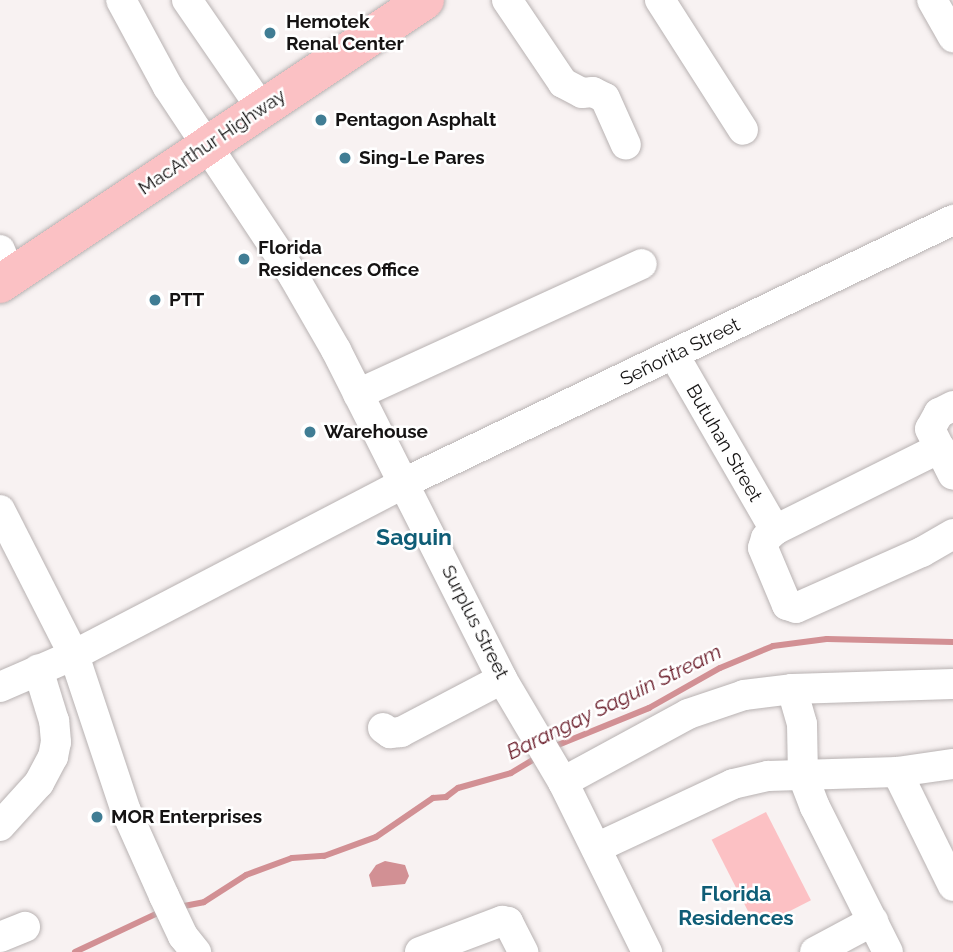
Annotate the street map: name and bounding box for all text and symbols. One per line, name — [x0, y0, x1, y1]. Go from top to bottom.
place label: Hemotek Renal Center — [286, 11, 404, 55]
marker: Hemotek Renal Center — [260, 23, 280, 43]
street label: MacArthur Highway — [134, 84, 290, 200]
place label: Pentagon Asphalt — [335, 109, 497, 131]
marker: Pentagon Asphalt — [313, 112, 329, 128]
place label: Sing-Le Pares — [359, 147, 485, 169]
marker: Sing-Le Pares — [337, 150, 353, 166]
place label: Florida Residences Office — [258, 237, 419, 281]
marker: Florida Residences Office — [236, 251, 252, 267]
place label: PTT — [169, 289, 204, 311]
marker: PTT — [147, 292, 163, 308]
street label: Señorita Street — [617, 313, 743, 391]
street label: Butuhan Street — [681, 380, 767, 506]
place label: Warehouse — [324, 421, 428, 443]
marker: Warehouse — [302, 424, 318, 440]
district label: Saguin — [376, 523, 452, 551]
street label: Surplus Street — [437, 561, 513, 683]
water label: Barangay Saguin Stream — [502, 639, 726, 765]
place label: MOR Enterprises — [111, 806, 262, 828]
marker: MOR Enterprises — [89, 809, 105, 825]
district label: Florida Residences — [678, 881, 794, 931]

